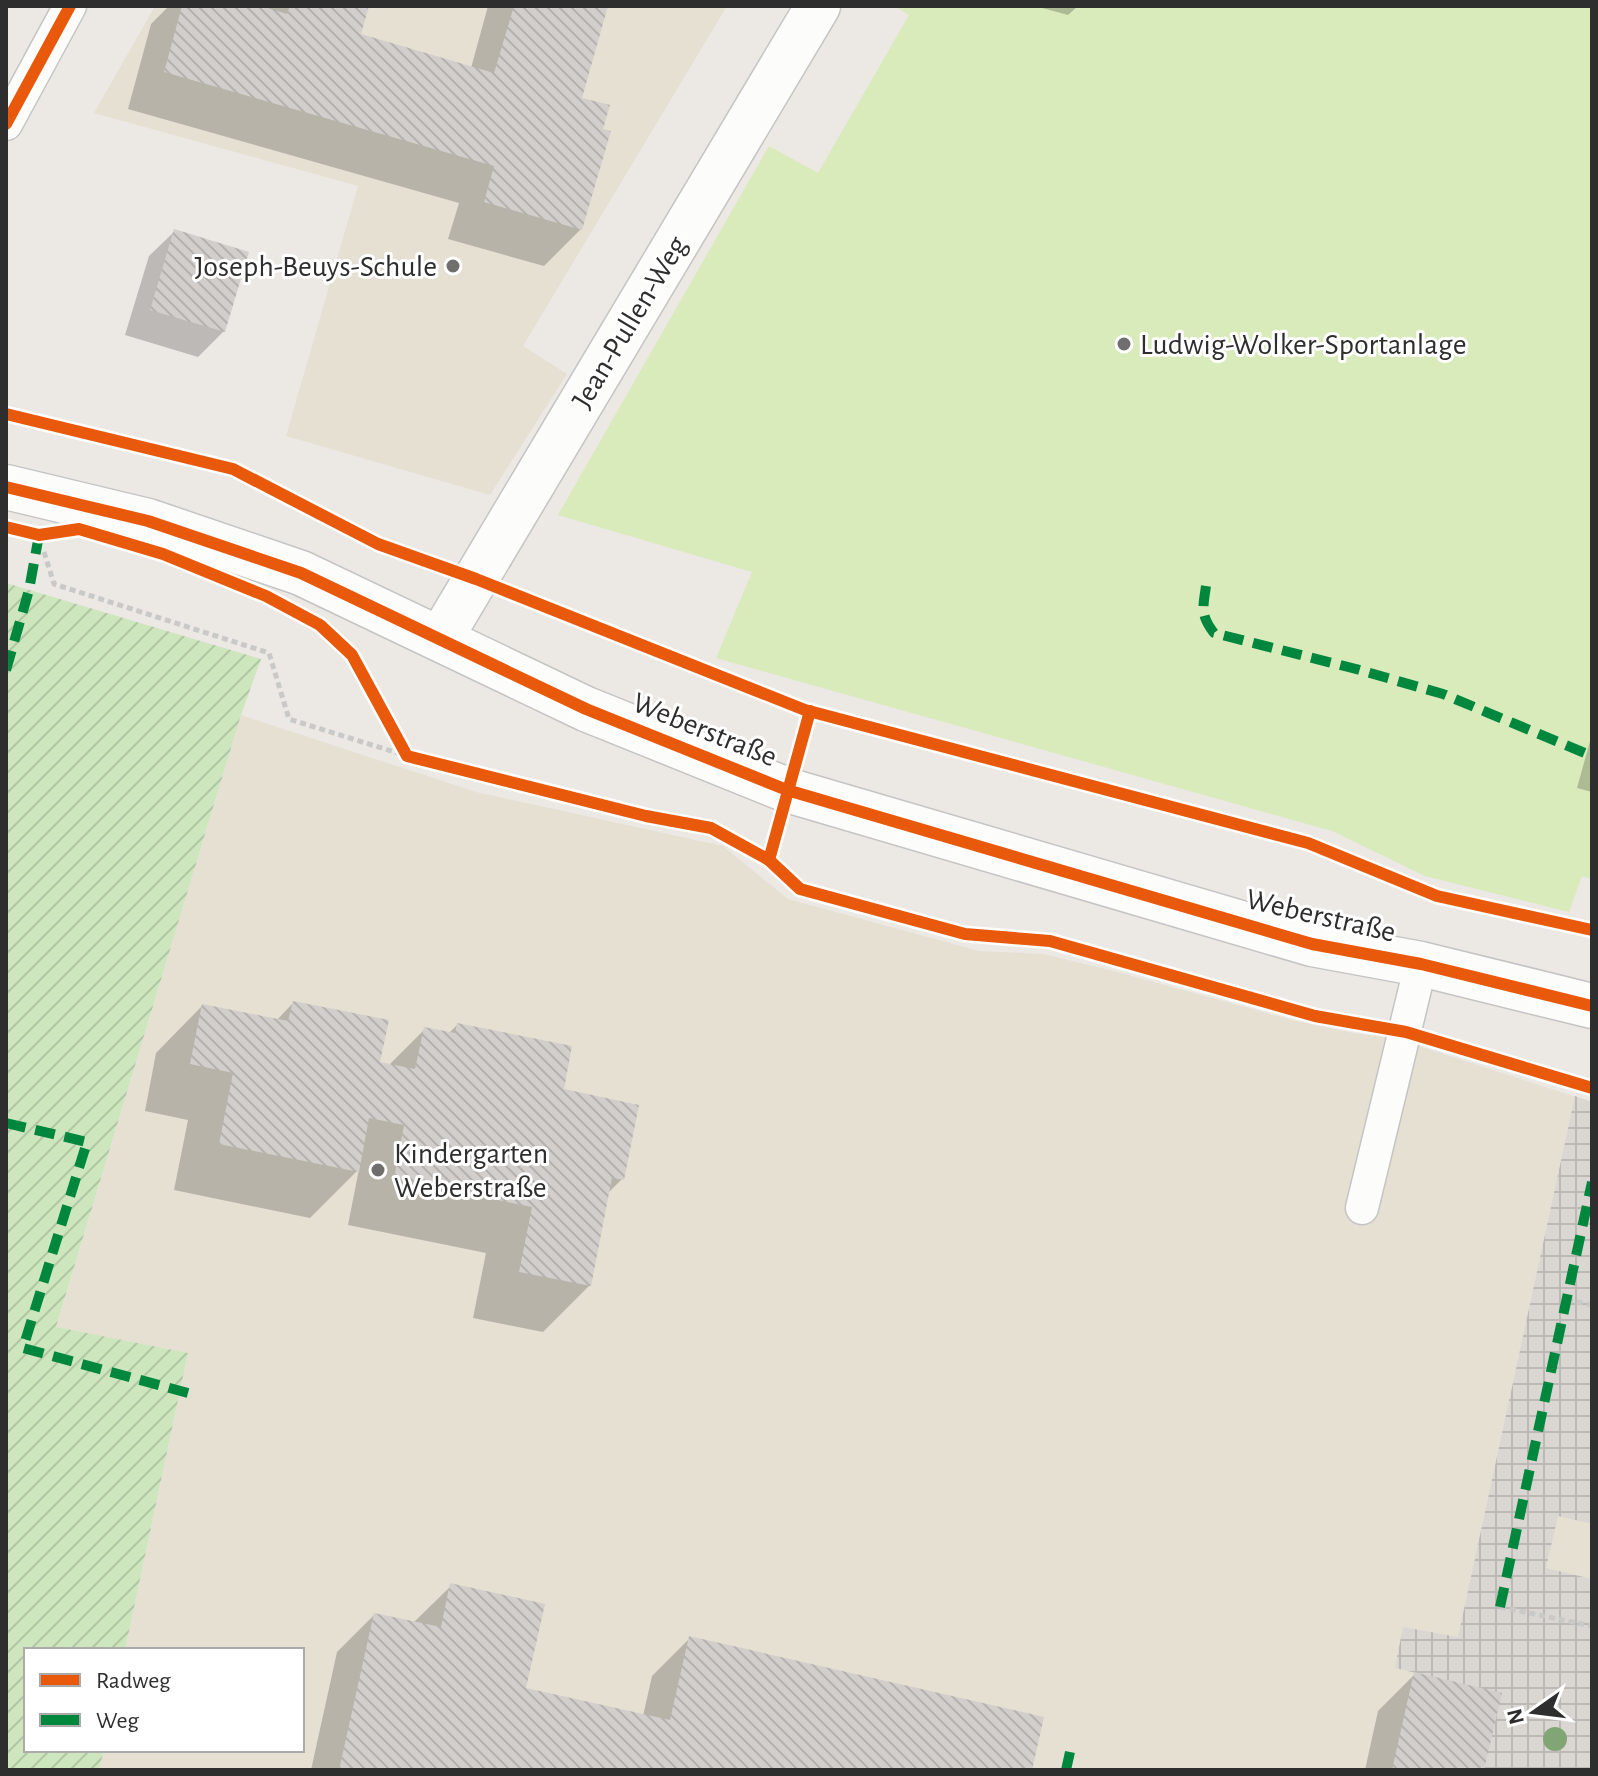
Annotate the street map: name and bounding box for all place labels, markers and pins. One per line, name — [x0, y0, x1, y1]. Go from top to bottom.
place label: Joseph-Beuys-Schule — [195, 252, 437, 282]
marker: Joseph-Beuys-Schule — [444, 257, 462, 275]
place label: Ludwig-Wolker-Sportanlage — [1140, 330, 1467, 360]
marker: Ludwig-Wolker-Sportanlage — [1115, 335, 1133, 353]
place label: Kindergarten Weberstraße — [394, 1139, 548, 1203]
marker: Kindergarten Weberstraße — [369, 1161, 387, 1179]

